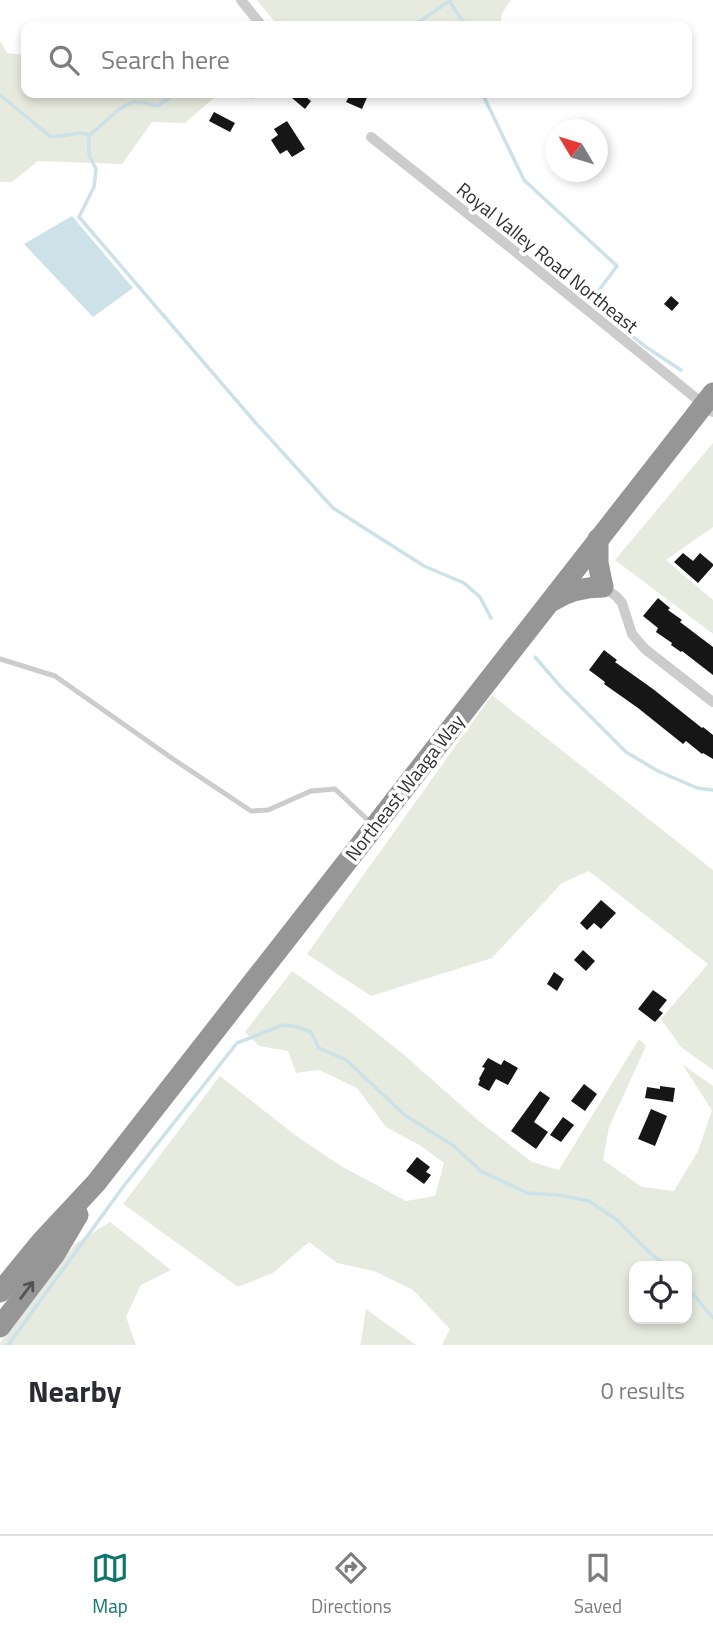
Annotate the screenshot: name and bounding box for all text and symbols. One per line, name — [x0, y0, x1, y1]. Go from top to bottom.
search box — [21, 21, 692, 98]
text: Search here — [101, 40, 230, 79]
icon: search — [45, 41, 83, 79]
north arrow — [545, 119, 608, 182]
street label: Royal Valley Road Northeast — [451, 175, 645, 340]
street label: Northeast Waaga Way — [337, 707, 471, 867]
map controls — [629, 1261, 692, 1324]
button: locate — [629, 1261, 692, 1324]
one-way arrow — [20, 1282, 35, 1300]
text: Nearby — [28, 1368, 121, 1414]
text: 0 results — [601, 1373, 685, 1408]
tab: Map — [91, 1549, 129, 1620]
tab: Directions — [311, 1549, 392, 1620]
tab: Saved — [574, 1549, 622, 1620]

